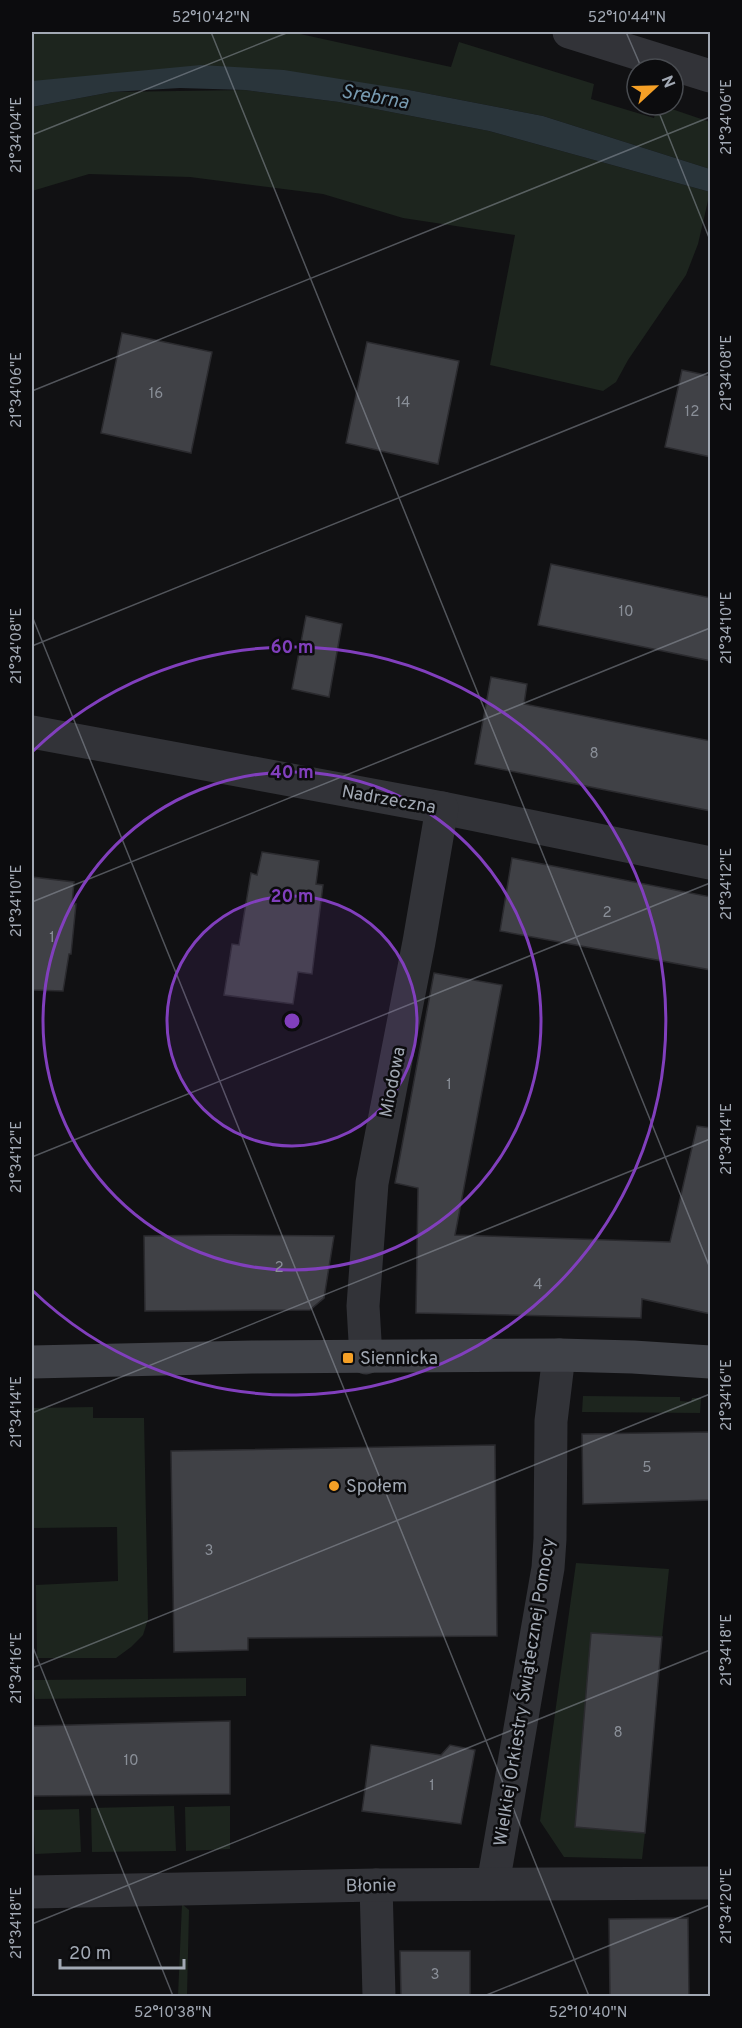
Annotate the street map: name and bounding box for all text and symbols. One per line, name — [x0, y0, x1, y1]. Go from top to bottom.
text: 52°10'42"N — [172, 9, 250, 28]
text: 52°10'44"N — [588, 9, 666, 28]
north arrow — [625, 57, 685, 117]
text: N — [656, 73, 678, 91]
water label: Srebrna — [339, 79, 411, 117]
text: 21°34'06"E — [718, 79, 737, 155]
text: 21°34'04"E — [8, 97, 27, 173]
text: 21°34'08"E — [718, 335, 737, 411]
text: 21°34'06"E — [8, 352, 27, 428]
house number: 16 — [149, 385, 163, 404]
house number: 14 — [396, 394, 410, 413]
house number: 12 — [685, 403, 699, 422]
text: 21°34'10"E — [718, 592, 737, 664]
house number: 10 — [618, 603, 634, 622]
text: 21°34'08"E — [8, 608, 27, 684]
text: 60 m — [270, 637, 314, 660]
house number: 8 — [589, 745, 599, 764]
text: 40 m — [270, 762, 314, 785]
street label: Nadrzeczna — [340, 781, 438, 820]
text: 21°34'12"E — [718, 848, 737, 920]
text: 21°34'10"E — [8, 865, 27, 937]
text: 20 m — [270, 886, 314, 909]
house number: 2 — [602, 904, 612, 923]
house number: 1 — [49, 929, 55, 948]
centre of rings — [282, 1011, 302, 1031]
street label: Miodowa — [375, 1045, 412, 1120]
house number: 1 — [446, 1076, 452, 1095]
text: 21°34'14"E — [718, 1103, 737, 1175]
text: 21°34'12"E — [8, 1121, 27, 1193]
house number: 2 — [274, 1259, 284, 1278]
house number: 4 — [533, 1276, 543, 1295]
place label: Siennicka — [360, 1348, 438, 1371]
marker: Siennicka — [341, 1351, 355, 1365]
text: 21°34'16"E — [718, 1359, 737, 1431]
text: 21°34'14"E — [8, 1376, 27, 1448]
house number: 5 — [642, 1459, 652, 1478]
place label: Społem — [346, 1476, 407, 1499]
marker: Społem — [327, 1479, 341, 1493]
street label: Wielkiej Orkiestry Świątecznej Pomocy — [488, 1536, 561, 1848]
house number: 3 — [204, 1542, 214, 1561]
text: 21°34'18"E — [718, 1614, 737, 1686]
text: 21°34'16"E — [8, 1632, 27, 1704]
house number: 8 — [613, 1724, 623, 1743]
house number: 10 — [123, 1752, 139, 1771]
house number: 1 — [429, 1777, 435, 1796]
text: 21°34'20"E — [718, 1868, 737, 1944]
street label: Błonie — [345, 1875, 397, 1898]
text: 21°34'18"E — [8, 1887, 27, 1959]
scale bar — [60, 1932, 184, 1970]
text: 20 m — [69, 1943, 111, 1966]
house number: 3 — [430, 1966, 440, 1985]
text: 52°10'38"N — [134, 2004, 212, 2023]
text: 52°10'40"N — [549, 2004, 627, 2023]

